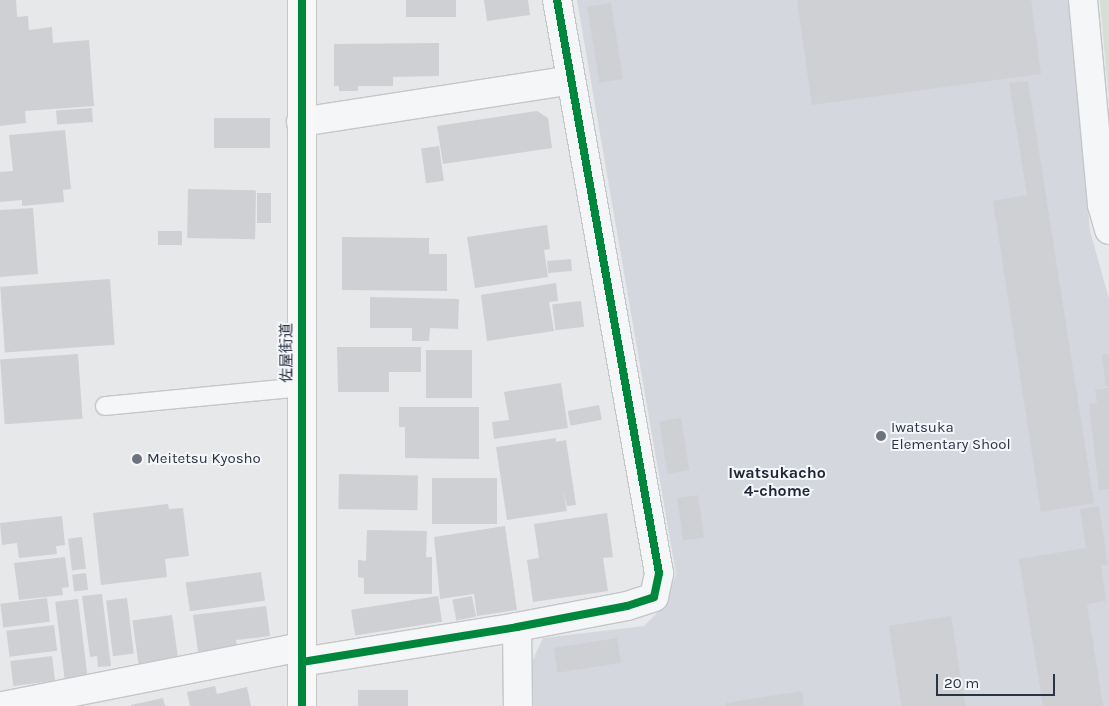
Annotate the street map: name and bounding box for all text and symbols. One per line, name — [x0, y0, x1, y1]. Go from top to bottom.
street label: 佐屋街道 — [278, 323, 296, 383]
place label: Iwatsuka Elementary Shool — [891, 418, 1011, 453]
marker: Iwatsuka Elementary Shool — [875, 430, 887, 442]
place label: Meitetsu Kyosho — [147, 450, 261, 468]
marker: Meitetsu Kyosho — [131, 453, 143, 465]
district label: Iwatsukacho 4-chome — [728, 463, 826, 501]
scale bar — [939, 664, 1058, 696]
text: 20 m — [944, 674, 979, 692]

